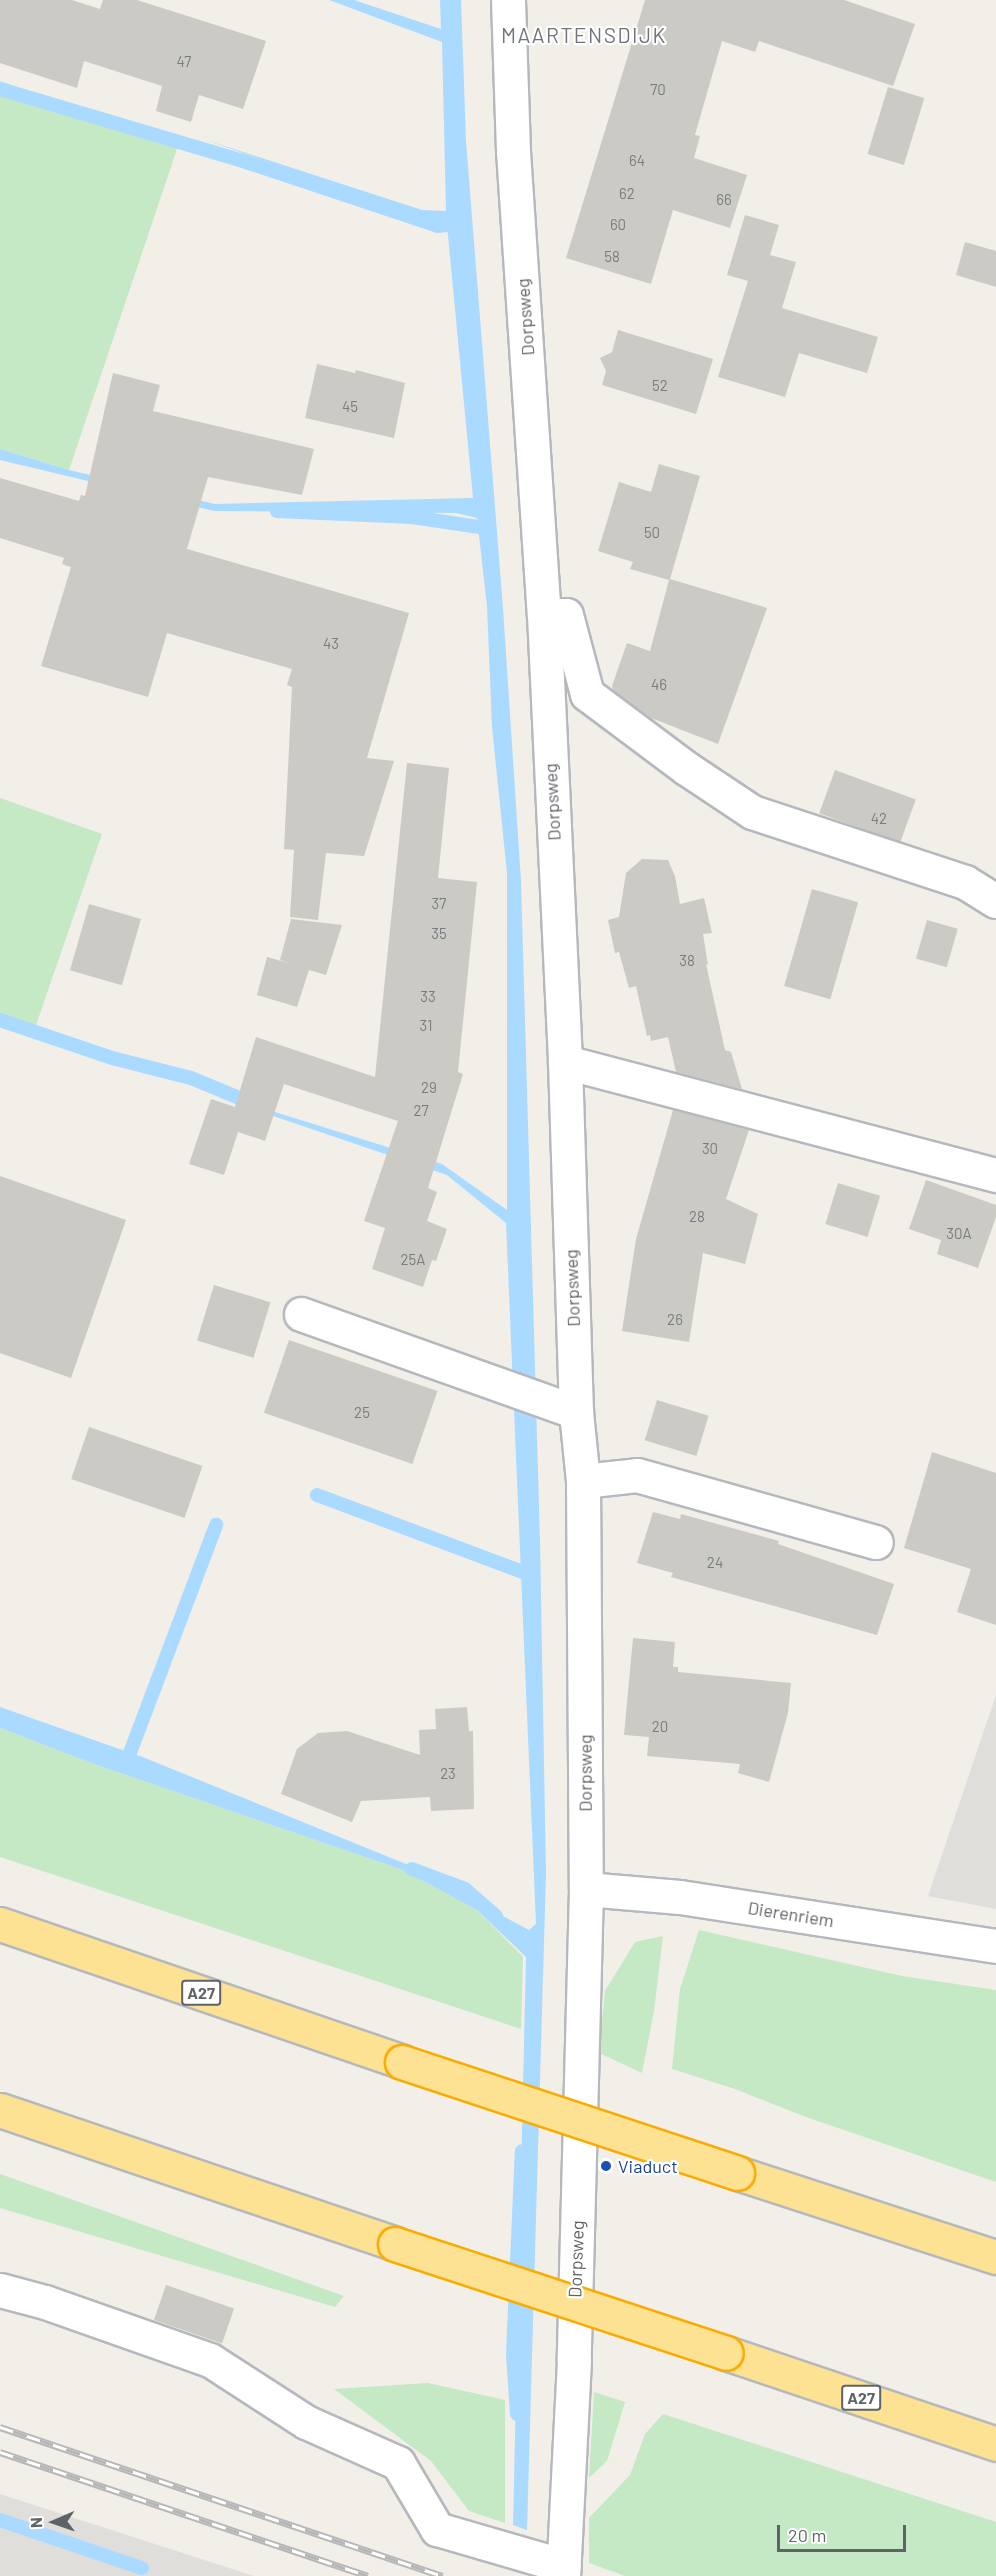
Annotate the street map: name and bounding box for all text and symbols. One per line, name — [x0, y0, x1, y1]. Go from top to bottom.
district label: MAARTENSDIJK — [501, 22, 667, 48]
house number: 47 — [177, 53, 191, 71]
house number: 70 — [650, 81, 666, 99]
house number: 64 — [629, 152, 645, 170]
house number: 62 — [619, 185, 635, 203]
house number: 66 — [716, 191, 732, 209]
house number: 60 — [610, 216, 626, 234]
house number: 58 — [604, 248, 620, 266]
street label: Dorpsweg — [512, 278, 538, 356]
house number: 52 — [652, 377, 668, 395]
house number: 45 — [342, 398, 358, 416]
house number: 50 — [644, 524, 660, 542]
house number: 43 — [323, 635, 339, 653]
house number: 46 — [651, 676, 667, 694]
street label: Dorpsweg — [539, 763, 565, 841]
house number: 42 — [871, 810, 887, 828]
house number: 37 — [432, 895, 446, 913]
house number: 35 — [431, 925, 447, 943]
house number: 38 — [679, 952, 695, 970]
house number: 33 — [420, 988, 436, 1006]
house number: 31 — [420, 1017, 432, 1035]
house number: 29 — [421, 1079, 437, 1097]
house number: 27 — [413, 1102, 429, 1120]
house number: 30 — [702, 1140, 718, 1158]
house number: 28 — [689, 1208, 705, 1226]
house number: 30A — [946, 1225, 972, 1243]
street label: Dorpsweg — [560, 1249, 584, 1327]
house number: 25A — [401, 1251, 425, 1269]
house number: 26 — [667, 1311, 683, 1329]
house number: 25 — [354, 1404, 370, 1422]
house number: 24 — [707, 1554, 723, 1572]
house number: 20 — [652, 1718, 668, 1736]
street label: Dorpsweg — [574, 1734, 596, 1812]
house number: 23 — [440, 1765, 456, 1783]
street label: Dierenriem — [747, 1897, 835, 1931]
road number: A27 — [180, 1980, 222, 2006]
place label: Viaduct — [618, 2155, 678, 2177]
marker: Viaduct — [599, 2159, 613, 2173]
street label: Dorpsweg — [564, 2220, 588, 2298]
road number: A27 — [840, 2385, 882, 2411]
north arrow — [24, 2492, 84, 2552]
scale bar — [780, 2513, 909, 2551]
text: N — [26, 2517, 45, 2528]
text: 20 m — [788, 2524, 826, 2546]

